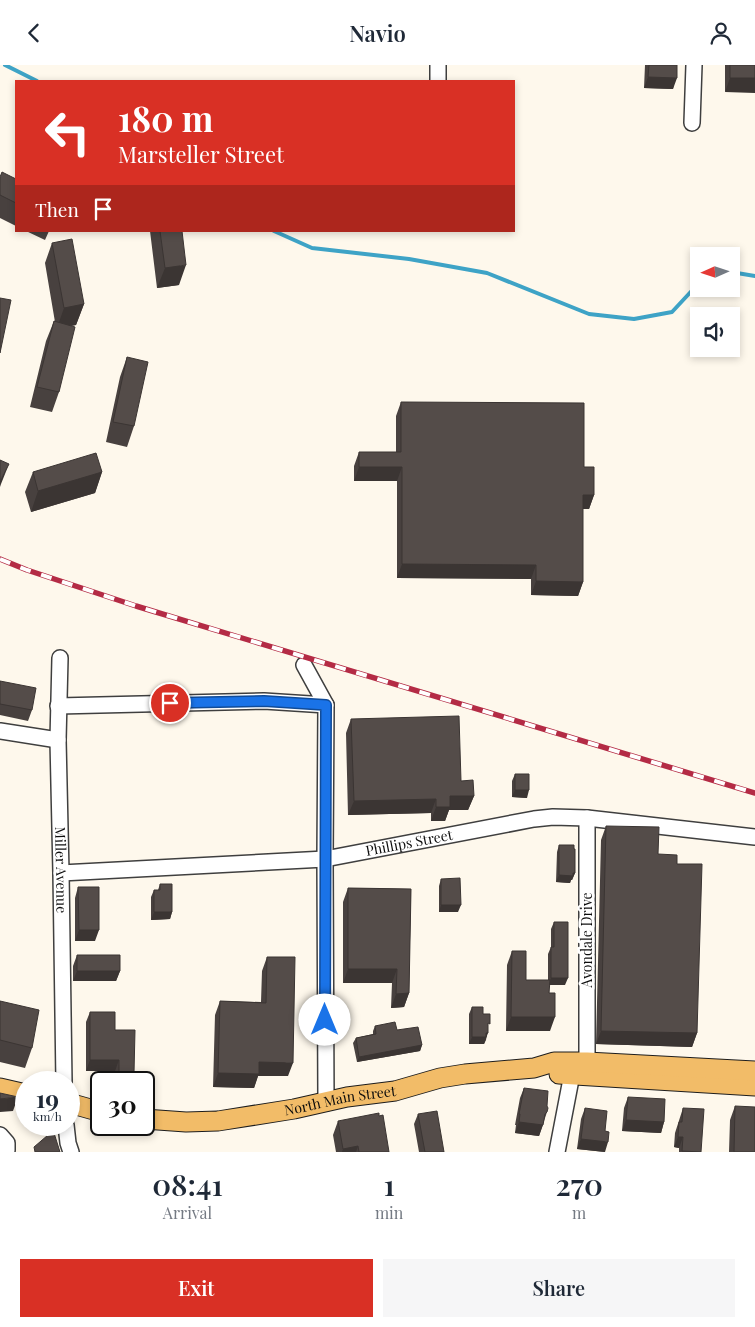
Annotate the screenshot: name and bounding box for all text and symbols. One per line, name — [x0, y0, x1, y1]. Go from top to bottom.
text: Navio — [349, 18, 406, 48]
icon: back — [20, 19, 48, 47]
icon: person — [707, 19, 735, 47]
text: 180 m — [118, 94, 213, 141]
icon: left — [35, 100, 100, 165]
text: Marsteller Street — [118, 139, 284, 169]
icon: arrive — [89, 195, 117, 223]
text: Then — [35, 196, 79, 222]
north arrow — [690, 247, 740, 297]
map controls — [690, 247, 740, 357]
button: sound — [690, 307, 740, 357]
pin — [149, 682, 191, 724]
icon: arrive — [156, 689, 184, 717]
street label: Phillips Street — [364, 825, 455, 860]
street label: Miller Avenue — [51, 826, 72, 913]
street label: Avondale Drive — [577, 892, 596, 989]
position arrow — [298, 993, 350, 1045]
speed limit sign: 30 — [90, 1071, 155, 1136]
text: 19 — [36, 1081, 59, 1114]
street label: North Main Street — [283, 1081, 398, 1119]
text: km/h — [33, 1108, 62, 1124]
text: 08:41 — [152, 1164, 223, 1204]
text: 1 — [383, 1164, 395, 1204]
text: 270 — [556, 1164, 603, 1204]
text: Arrival — [163, 1202, 212, 1223]
text: min — [375, 1202, 403, 1223]
text: m — [572, 1202, 586, 1223]
button: Exit — [20, 1259, 373, 1317]
button: Share — [383, 1259, 735, 1317]

